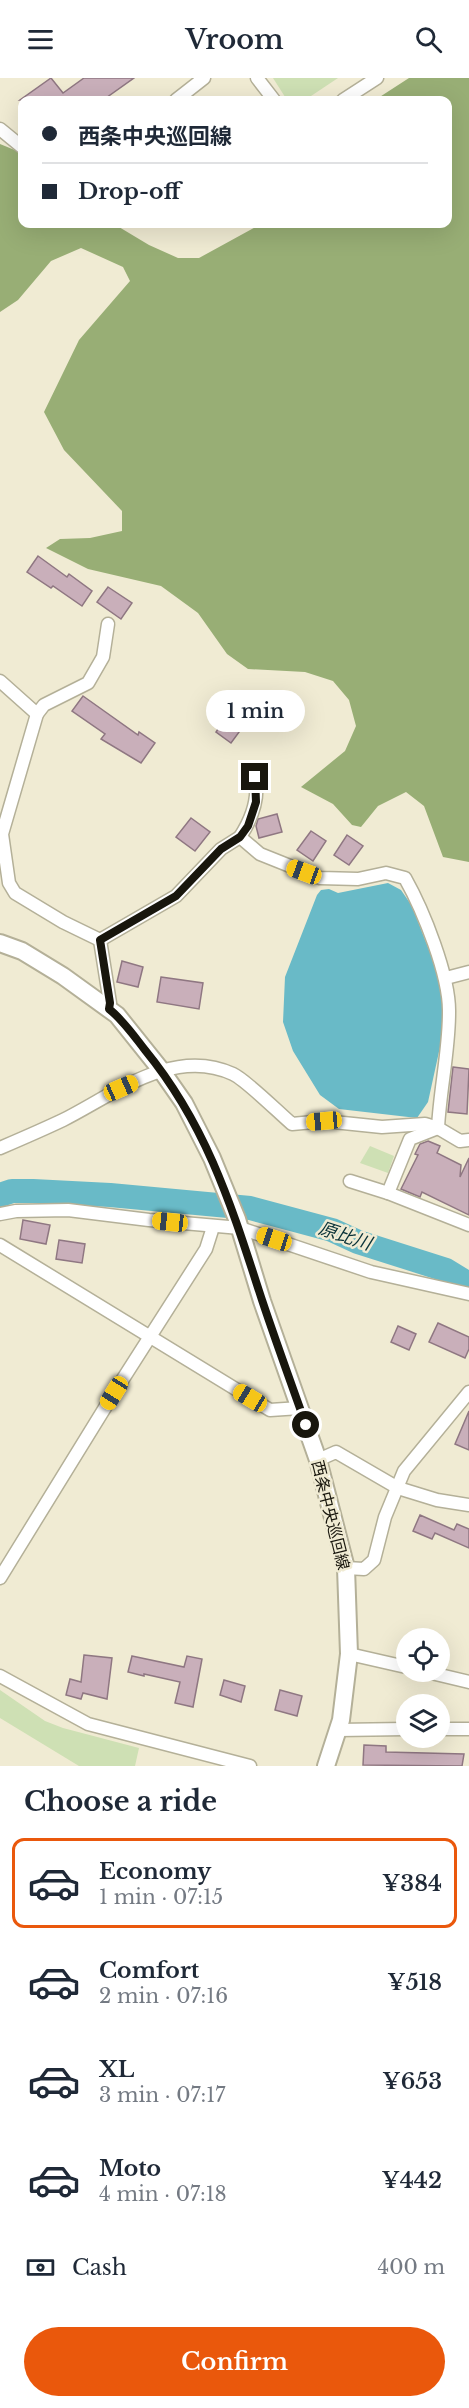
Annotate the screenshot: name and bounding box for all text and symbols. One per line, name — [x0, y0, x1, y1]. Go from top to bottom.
icon: menu — [24, 23, 57, 56]
text: Vroom — [185, 23, 284, 56]
icon: search — [412, 23, 445, 56]
text: 西条中央巡回線 — [78, 123, 232, 150]
text: Drop-off — [78, 178, 180, 205]
callout: 1 min — [206, 690, 304, 732]
text: 1 min — [227, 699, 284, 723]
route end — [241, 763, 268, 790]
car — [284, 857, 324, 887]
car — [101, 1072, 141, 1104]
car — [305, 1110, 343, 1132]
car — [151, 1211, 189, 1233]
water label: 原比川 — [316, 1217, 376, 1255]
car — [254, 1225, 294, 1253]
car — [97, 1373, 131, 1413]
car — [230, 1381, 270, 1415]
route start — [292, 1411, 319, 1438]
street label: 西条中央巡回線 — [308, 1458, 354, 1572]
map controls — [396, 1628, 450, 1748]
button: locate — [396, 1628, 450, 1682]
button: layers — [396, 1694, 450, 1748]
text: Choose a ride — [24, 1785, 217, 1818]
icon: car — [27, 1856, 81, 1910]
text: Economy — [99, 1858, 211, 1885]
text: ¥384 — [382, 1870, 442, 1897]
text: 1 min · 07:15 — [99, 1885, 223, 1909]
icon: car — [27, 1955, 81, 2009]
text: Comfort — [99, 1957, 199, 1984]
text: ¥518 — [387, 1969, 442, 1996]
text: 2 min · 07:16 — [99, 1984, 228, 2008]
icon: car — [27, 2054, 81, 2108]
text: XL — [99, 2056, 134, 2083]
text: ¥653 — [382, 2068, 442, 2095]
text: 3 min · 07:17 — [99, 2083, 225, 2107]
icon: car — [27, 2153, 81, 2207]
text: Moto — [99, 2155, 161, 2182]
text: ¥442 — [381, 2167, 442, 2194]
text: 4 min · 07:18 — [99, 2182, 227, 2206]
icon: cash — [24, 2251, 57, 2284]
text: Cash — [72, 2254, 127, 2281]
text: 400 m — [378, 2255, 445, 2279]
button: Confirm — [24, 2327, 445, 2396]

